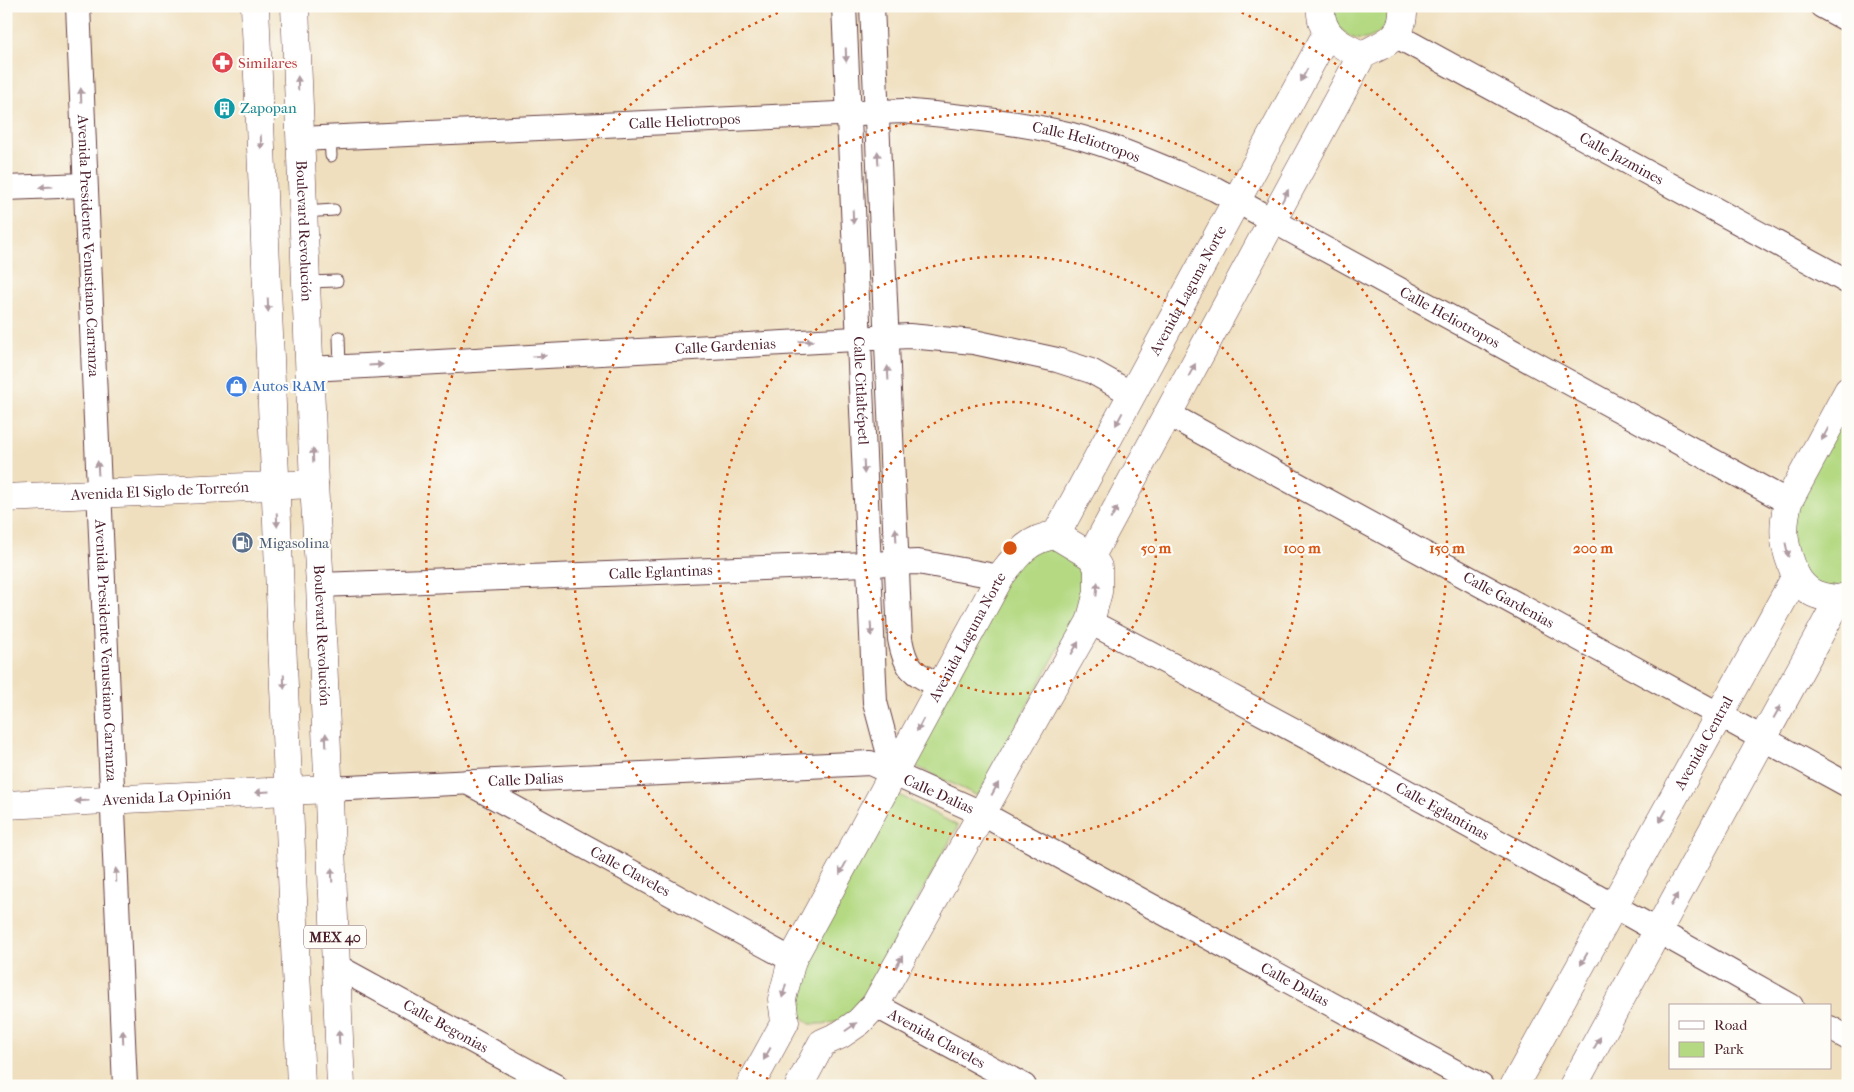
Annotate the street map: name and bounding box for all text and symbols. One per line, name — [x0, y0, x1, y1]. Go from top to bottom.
one-way arrow — [843, 47, 851, 63]
pharmacy icon: Similares — [210, 51, 234, 75]
place label: Similares — [238, 54, 298, 72]
one-way arrow — [1300, 68, 1308, 83]
one-way arrow — [294, 75, 302, 91]
one-way arrow — [77, 87, 85, 103]
building icon: Zapopan — [212, 96, 236, 120]
place label: Zapopan — [240, 99, 297, 117]
street label: Calle Heliotropos — [628, 110, 741, 133]
street label: Avenida Presidente Venustiano Carranza — [74, 113, 103, 378]
street label: Calle Heliotropos — [1031, 118, 1143, 166]
street label: Calle Jazmines — [1576, 128, 1667, 189]
one-way arrow — [258, 135, 266, 151]
one-way arrow — [874, 150, 882, 166]
street label: Boulevard Revolución — [292, 160, 316, 302]
one-way arrow — [37, 183, 53, 191]
one-way arrow — [1281, 190, 1290, 203]
one-way arrow — [849, 210, 857, 226]
street label: Avenida Laguna Norte — [1145, 222, 1231, 359]
street label: Calle Heliotropos — [1397, 283, 1503, 352]
one-way arrow — [264, 297, 272, 313]
street label: Calle Gardenias — [674, 334, 777, 358]
one-way arrow — [798, 336, 814, 344]
street label: Calle Citlaltépetl — [850, 336, 873, 445]
one-way arrow — [531, 351, 547, 359]
one-way arrow — [369, 360, 385, 368]
one-way arrow — [1188, 363, 1196, 377]
one-way arrow — [884, 365, 892, 381]
shop icon: Autos RAM — [224, 374, 248, 398]
place label: Autos RAM — [251, 377, 326, 395]
one-way arrow — [1115, 411, 1123, 426]
one-way arrow — [1820, 427, 1829, 441]
one-way arrow — [309, 447, 317, 463]
one-way arrow — [94, 459, 102, 475]
one-way arrow — [860, 459, 868, 475]
street label: Avenida El Siglo de Torreón — [69, 478, 250, 504]
one-way arrow — [1110, 506, 1119, 520]
one-way arrow — [273, 512, 281, 528]
street label: Avenida Presidente Venustiano Carranza — [91, 518, 121, 783]
one-way arrow — [891, 527, 899, 543]
fuel station icon: Migasolina — [231, 531, 255, 555]
place label: Migasolina — [259, 534, 330, 552]
centre of rings — [1001, 539, 1019, 557]
text: 50 m — [1141, 539, 1172, 557]
text: 100 m — [1283, 539, 1321, 557]
text: 150 m — [1429, 539, 1465, 557]
text: 200 m — [1573, 539, 1613, 557]
one-way arrow — [1783, 542, 1791, 558]
street label: Calle Eglantinas — [609, 561, 713, 583]
street label: Boulevard Revolución — [310, 564, 334, 707]
street label: Avenida Laguna Norte — [924, 568, 1010, 706]
street label: Calle Gardenias — [1460, 568, 1558, 632]
one-way arrow — [1093, 580, 1101, 596]
one-way arrow — [867, 622, 875, 638]
one-way arrow — [1071, 642, 1080, 655]
one-way arrow — [280, 674, 288, 690]
street label: Avenida Central — [1670, 693, 1737, 794]
one-way arrow — [1773, 705, 1782, 718]
one-way arrow — [916, 717, 924, 732]
one-way arrow — [322, 732, 330, 748]
street label: Calle Dalias — [488, 769, 564, 790]
street label: Calle Dalias — [901, 770, 977, 818]
street label: Calle Eglantinas — [1393, 778, 1493, 844]
one-way arrow — [991, 782, 999, 797]
street label: Avenida La Opinión — [101, 785, 232, 809]
one-way arrow — [254, 789, 270, 797]
one-way arrow — [74, 798, 90, 806]
one-way arrow — [1658, 810, 1667, 823]
street label: Calle Claveles — [587, 842, 674, 901]
one-way arrow — [838, 861, 847, 874]
one-way arrow — [112, 866, 120, 882]
one-way arrow — [328, 866, 336, 882]
one-way arrow — [1670, 894, 1679, 907]
road number: MEX 40 — [304, 926, 366, 949]
one-way arrow — [1580, 951, 1588, 966]
one-way arrow — [895, 955, 903, 969]
street label: Calle Dalias — [1258, 958, 1333, 1011]
one-way arrow — [780, 983, 788, 998]
street label: Calle Begonias — [400, 996, 492, 1057]
street label: Avenida Claveles — [884, 1004, 989, 1072]
legend — [1669, 1004, 1832, 1070]
text: Road — [1714, 1016, 1748, 1034]
one-way arrow — [844, 1022, 858, 1032]
one-way arrow — [119, 1029, 127, 1045]
one-way arrow — [335, 1029, 343, 1045]
one-way arrow — [1592, 1036, 1601, 1050]
text: Park — [1714, 1040, 1744, 1058]
one-way arrow — [763, 1047, 771, 1061]

